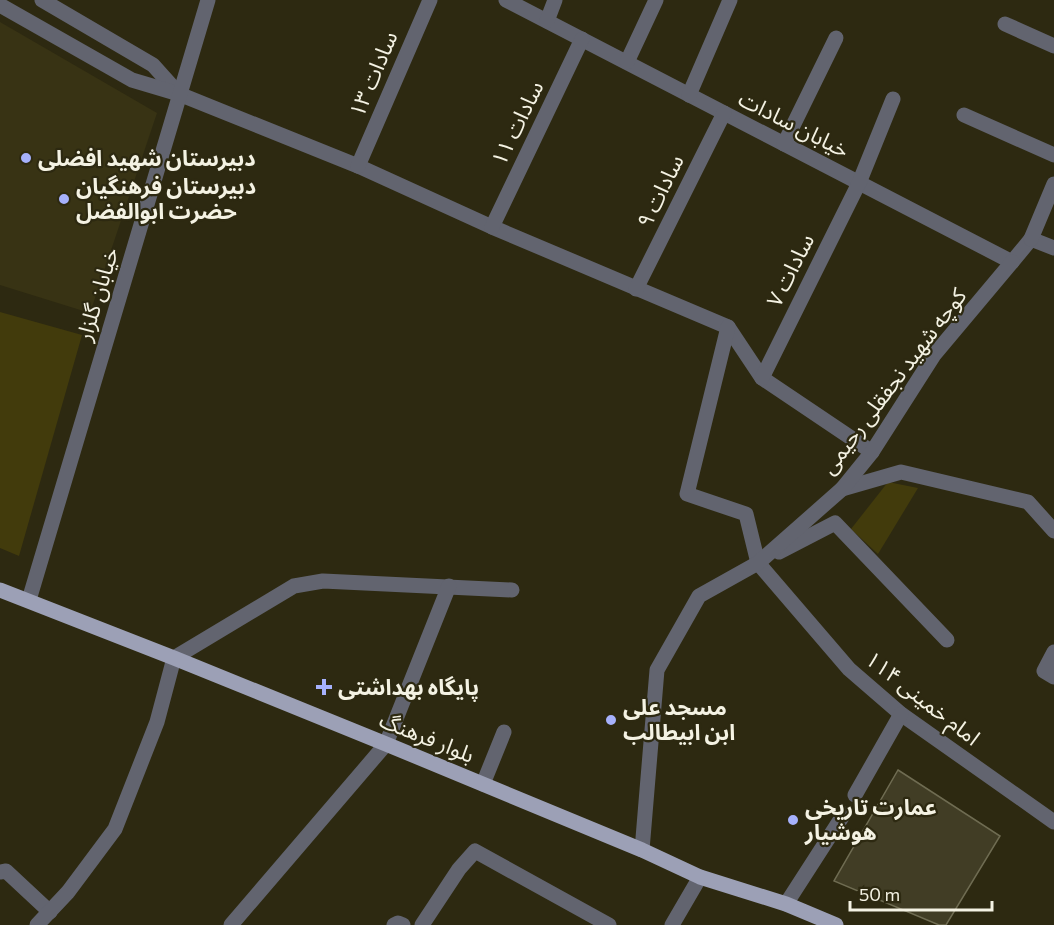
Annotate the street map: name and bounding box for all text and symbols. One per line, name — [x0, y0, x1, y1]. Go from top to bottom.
street label: سادات ۱۳ — [342, 27, 403, 121]
street label: سادات ۱۱ — [485, 76, 549, 169]
street label: خیابان سادات — [734, 84, 854, 163]
place label: دبیرستان شهید افضلی — [38, 144, 256, 171]
street label: سادات ۹ — [630, 150, 689, 232]
marker: دبیرستان شهید افضلی — [19, 151, 33, 165]
place label: دبیرستان فرهنگیان حضرت ابوالفضل — [76, 172, 256, 224]
marker: دبیرستان فرهنگیان حضرت ابوالفضل — [57, 192, 71, 206]
street label: سادات ۷ — [760, 229, 819, 311]
street label: خیابان گلزار — [69, 244, 124, 345]
street label: کوچه شهید نجفقلی رحیمی — [814, 282, 974, 480]
street label: امام خمینی ۱۱۴ — [858, 645, 986, 754]
place label: پایگاه بهداشتی — [338, 673, 479, 702]
marker: پایگاه بهداشتی — [315, 678, 333, 696]
place label: مسجد علی ابن ابیطالب — [623, 693, 735, 745]
street label: بلوار فرهنگ — [376, 705, 478, 769]
marker: مسجد علی ابن ابیطالب — [604, 713, 618, 727]
place label: عمارت تاریخی هوشیار — [804, 793, 937, 846]
marker: عمارت تاریخی هوشیار — [786, 813, 800, 827]
scale bar — [850, 874, 992, 912]
text: 50 m — [859, 883, 900, 905]

